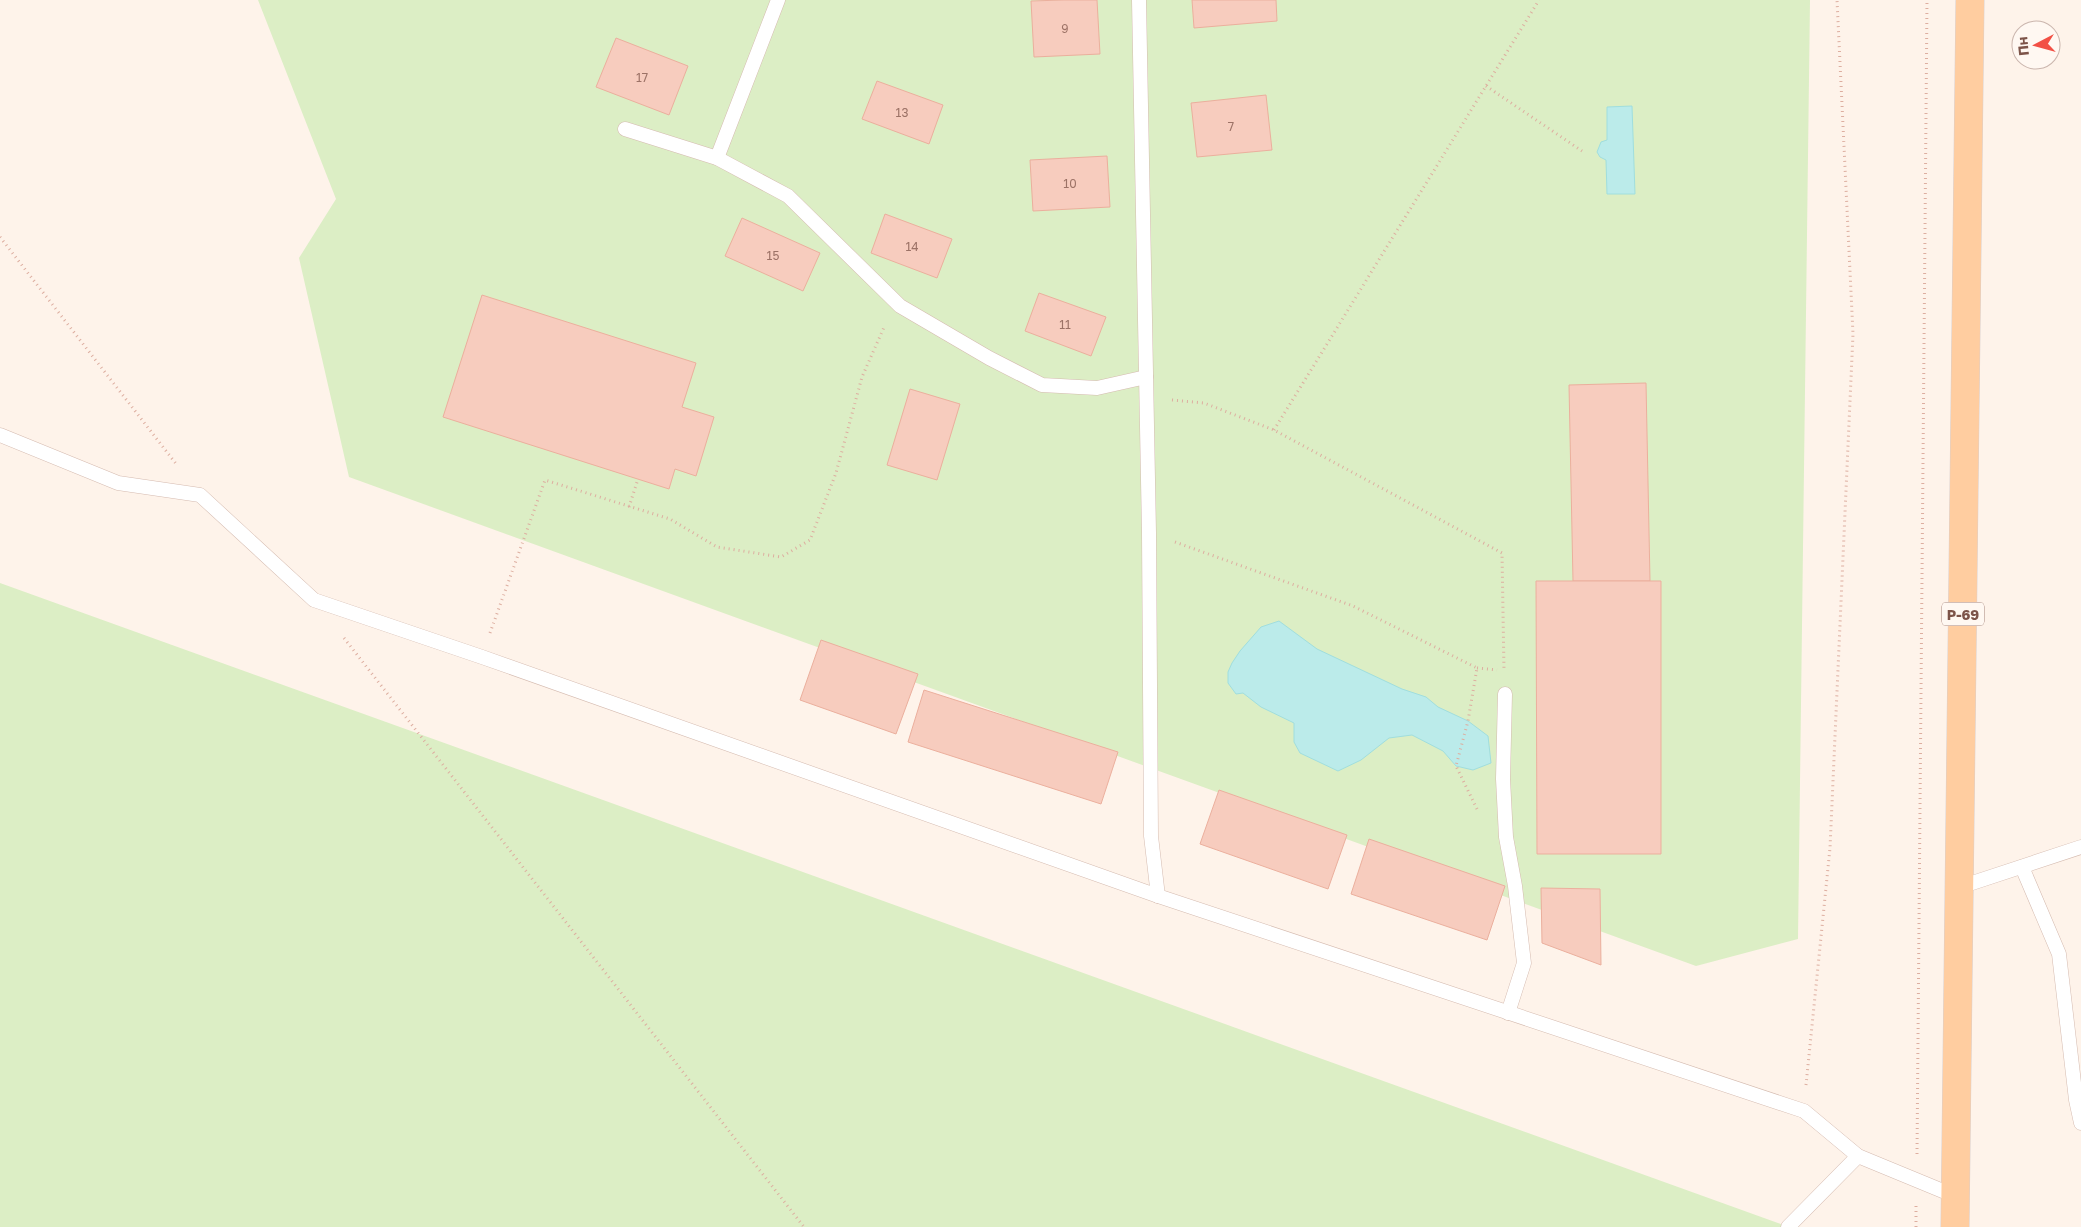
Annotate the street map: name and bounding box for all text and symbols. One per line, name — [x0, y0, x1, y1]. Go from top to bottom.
north arrow — [2011, 20, 2061, 70]
house number: 9 — [1061, 21, 1069, 36]
text: Пн — [2013, 36, 2032, 57]
house number: 17 — [636, 70, 648, 85]
house number: 13 — [896, 105, 908, 120]
house number: 7 — [1228, 119, 1234, 134]
house number: 10 — [1063, 176, 1077, 191]
house number: 14 — [905, 239, 919, 254]
house number: 15 — [767, 248, 779, 263]
house number: 11 — [1059, 317, 1071, 332]
road number: Р-69 — [1942, 602, 1984, 626]

